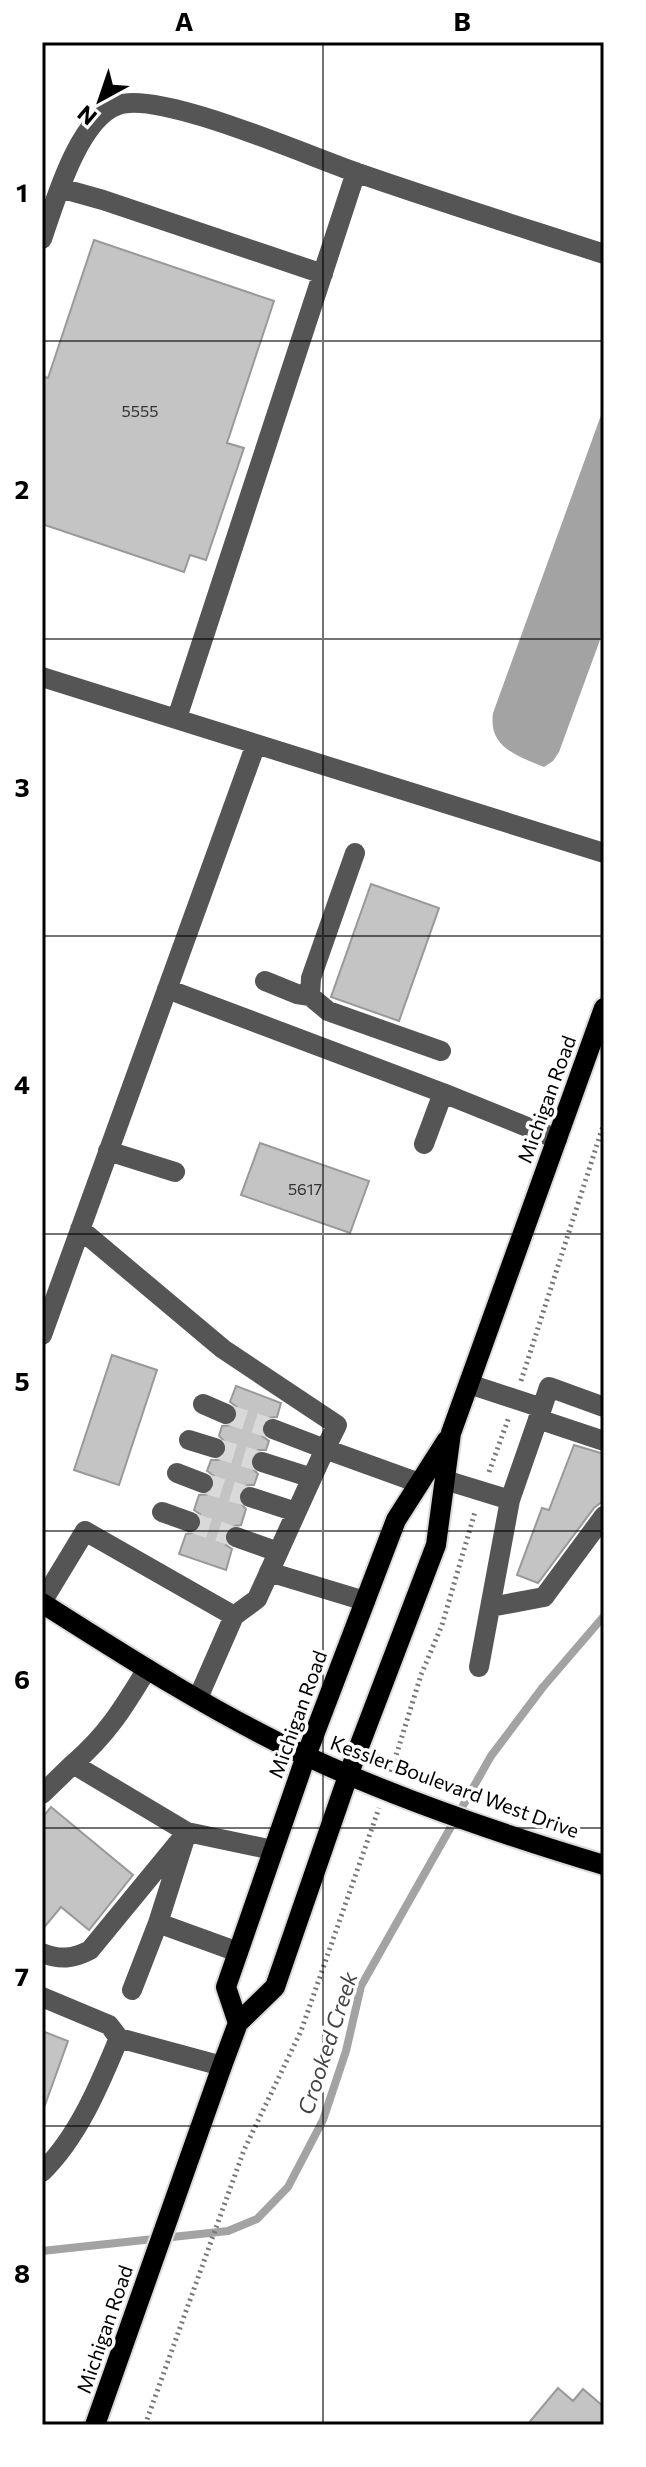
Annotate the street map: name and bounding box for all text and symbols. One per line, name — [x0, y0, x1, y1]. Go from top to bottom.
text: A — [175, 5, 194, 36]
text: B — [453, 5, 471, 36]
north arrow — [60, 60, 140, 140]
text: N — [72, 100, 102, 131]
text: 1 — [16, 176, 28, 207]
house number: 5555 — [122, 401, 158, 420]
text: 2 — [15, 473, 29, 504]
text: 3 — [14, 771, 30, 802]
street label: Michigan Road — [512, 1032, 580, 1166]
text: 4 — [14, 1068, 30, 1099]
house number: 5617 — [288, 1179, 322, 1198]
text: 5 — [14, 1365, 30, 1396]
street label: Michigan Road — [263, 1647, 331, 1781]
text: 6 — [14, 1663, 30, 1694]
street label: Kessler Boulevard West Drive — [327, 1730, 583, 1842]
text: 7 — [15, 1960, 29, 1991]
water label: Crooked Creek — [291, 1967, 363, 2118]
text: 8 — [14, 2257, 30, 2288]
street label: Michigan Road — [71, 2262, 137, 2396]

